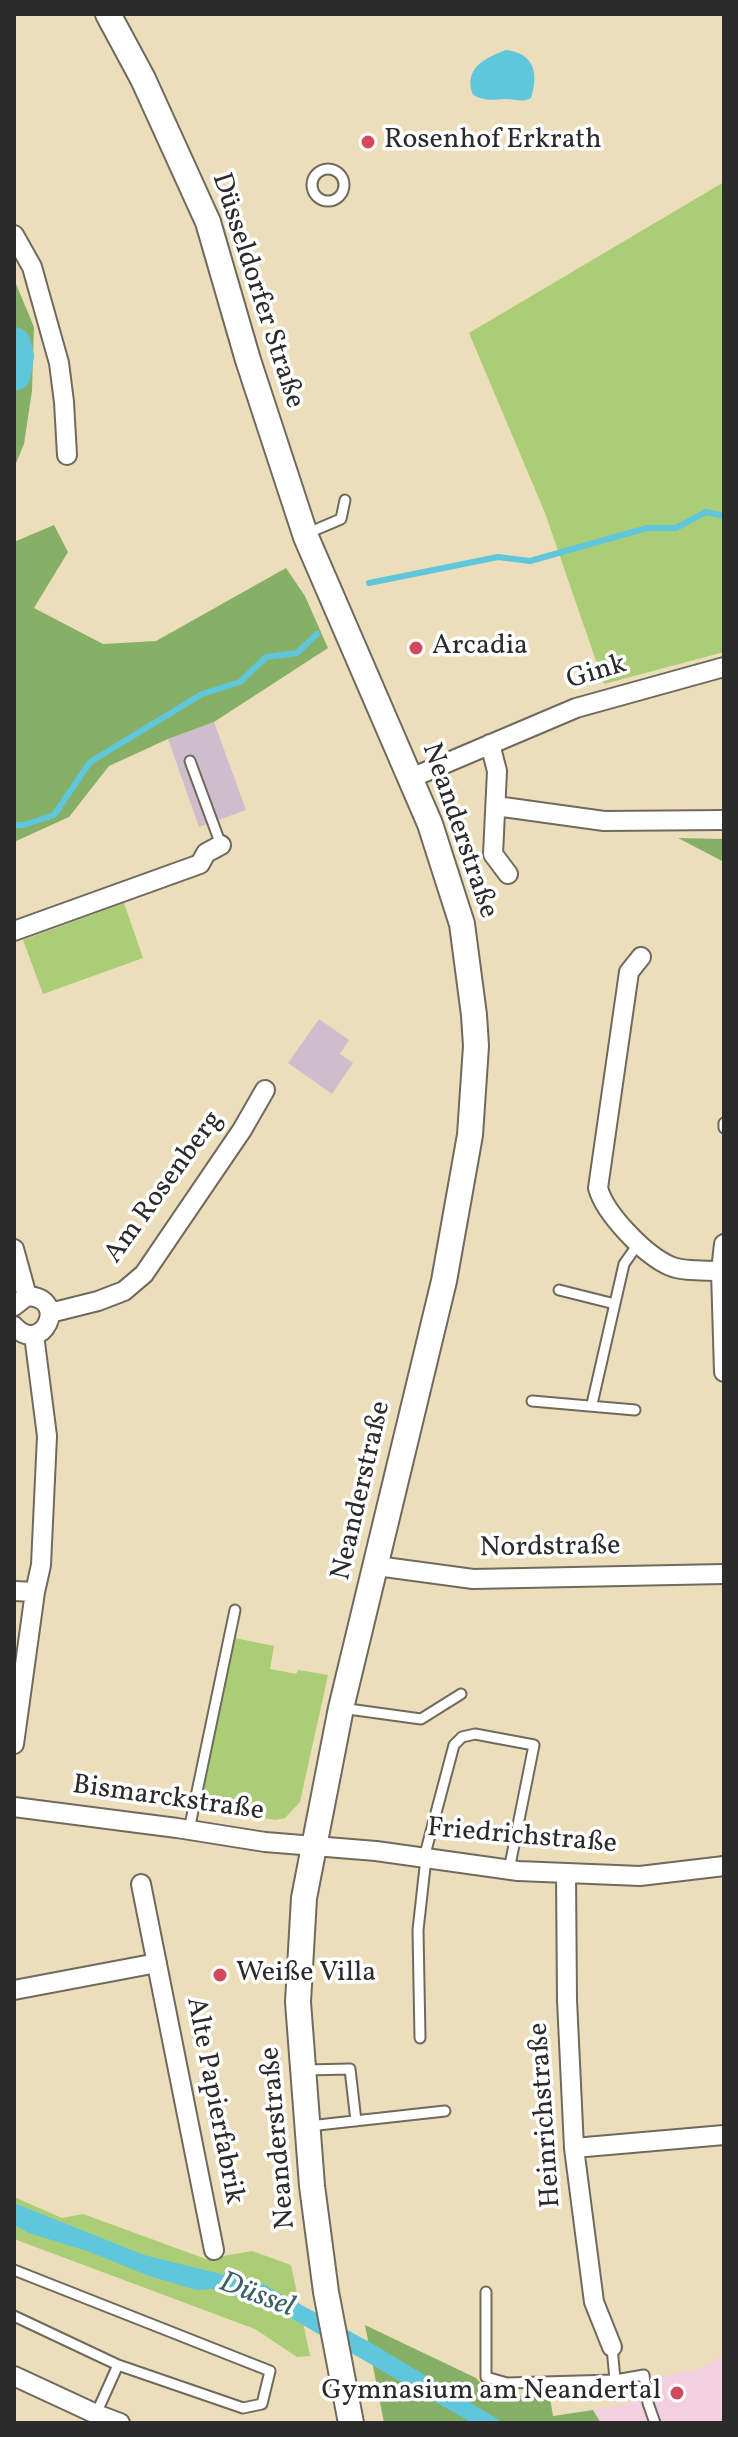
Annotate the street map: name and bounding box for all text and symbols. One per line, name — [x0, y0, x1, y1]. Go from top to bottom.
place label: Rosenhof Erkrath — [384, 125, 602, 159]
marker: Rosenhof Erkrath — [359, 133, 377, 151]
street label: Düsseldorfer Straße — [202, 169, 310, 413]
place label: Arcadia — [432, 631, 528, 665]
marker: Arcadia — [407, 639, 425, 657]
street label: Gink — [563, 649, 631, 699]
street label: Neanderstraße — [412, 739, 504, 923]
street label: Am Rosenberg — [98, 1105, 232, 1271]
street label: Neanderstraße — [326, 1398, 400, 1584]
street label: Nordstraße — [479, 1531, 621, 1567]
street label: Bismarckstraße — [70, 1770, 266, 1830]
street label: Friedrichstraße — [426, 1813, 618, 1863]
place label: Weiße Villa — [236, 1958, 376, 1992]
marker: Weiße Villa — [211, 1966, 229, 1984]
street label: Alte Papierfabrik — [176, 1995, 250, 2207]
street label: Heinrichstraße — [524, 2021, 570, 2209]
street label: Neanderstraße — [255, 2045, 305, 2231]
water label: Düssel — [213, 2266, 299, 2328]
place label: Gymnasium am Neandertal — [321, 2376, 661, 2410]
marker: Gymnasium am Neandertal — [668, 2384, 686, 2402]

